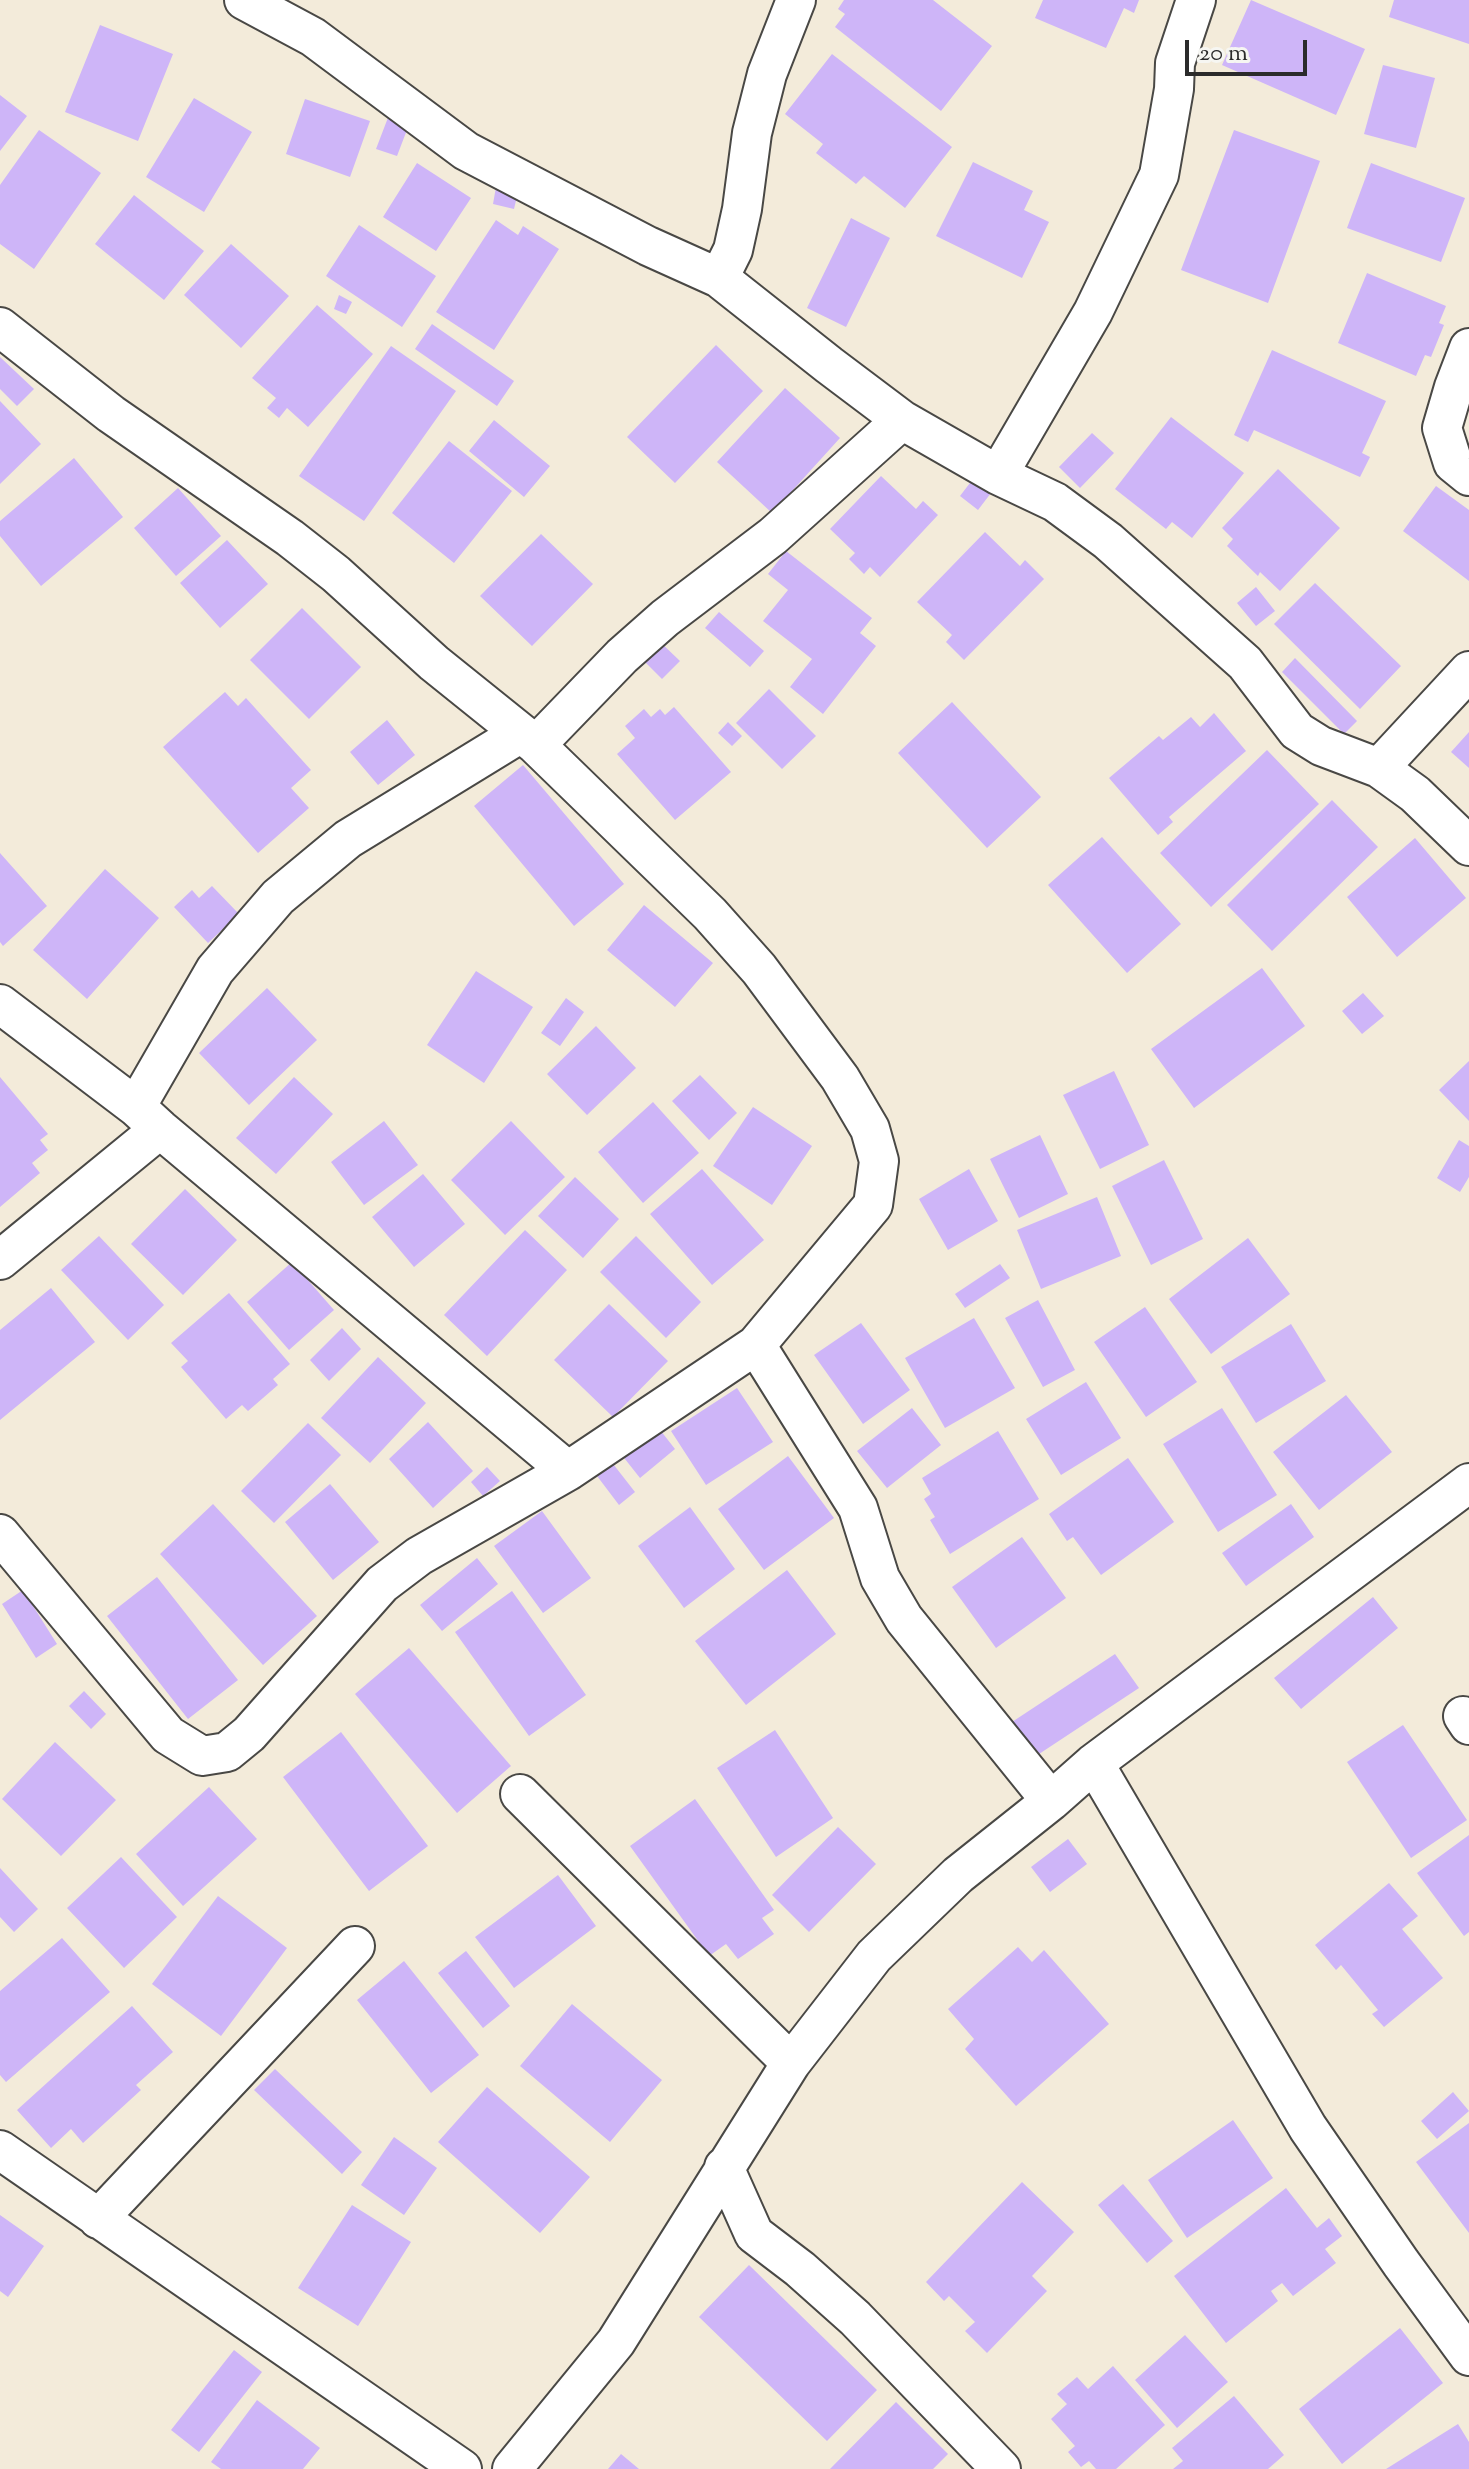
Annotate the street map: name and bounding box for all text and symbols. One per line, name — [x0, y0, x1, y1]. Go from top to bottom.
scale bar — [1189, 24, 1311, 74]
text: 20 m — [1199, 37, 1248, 71]

